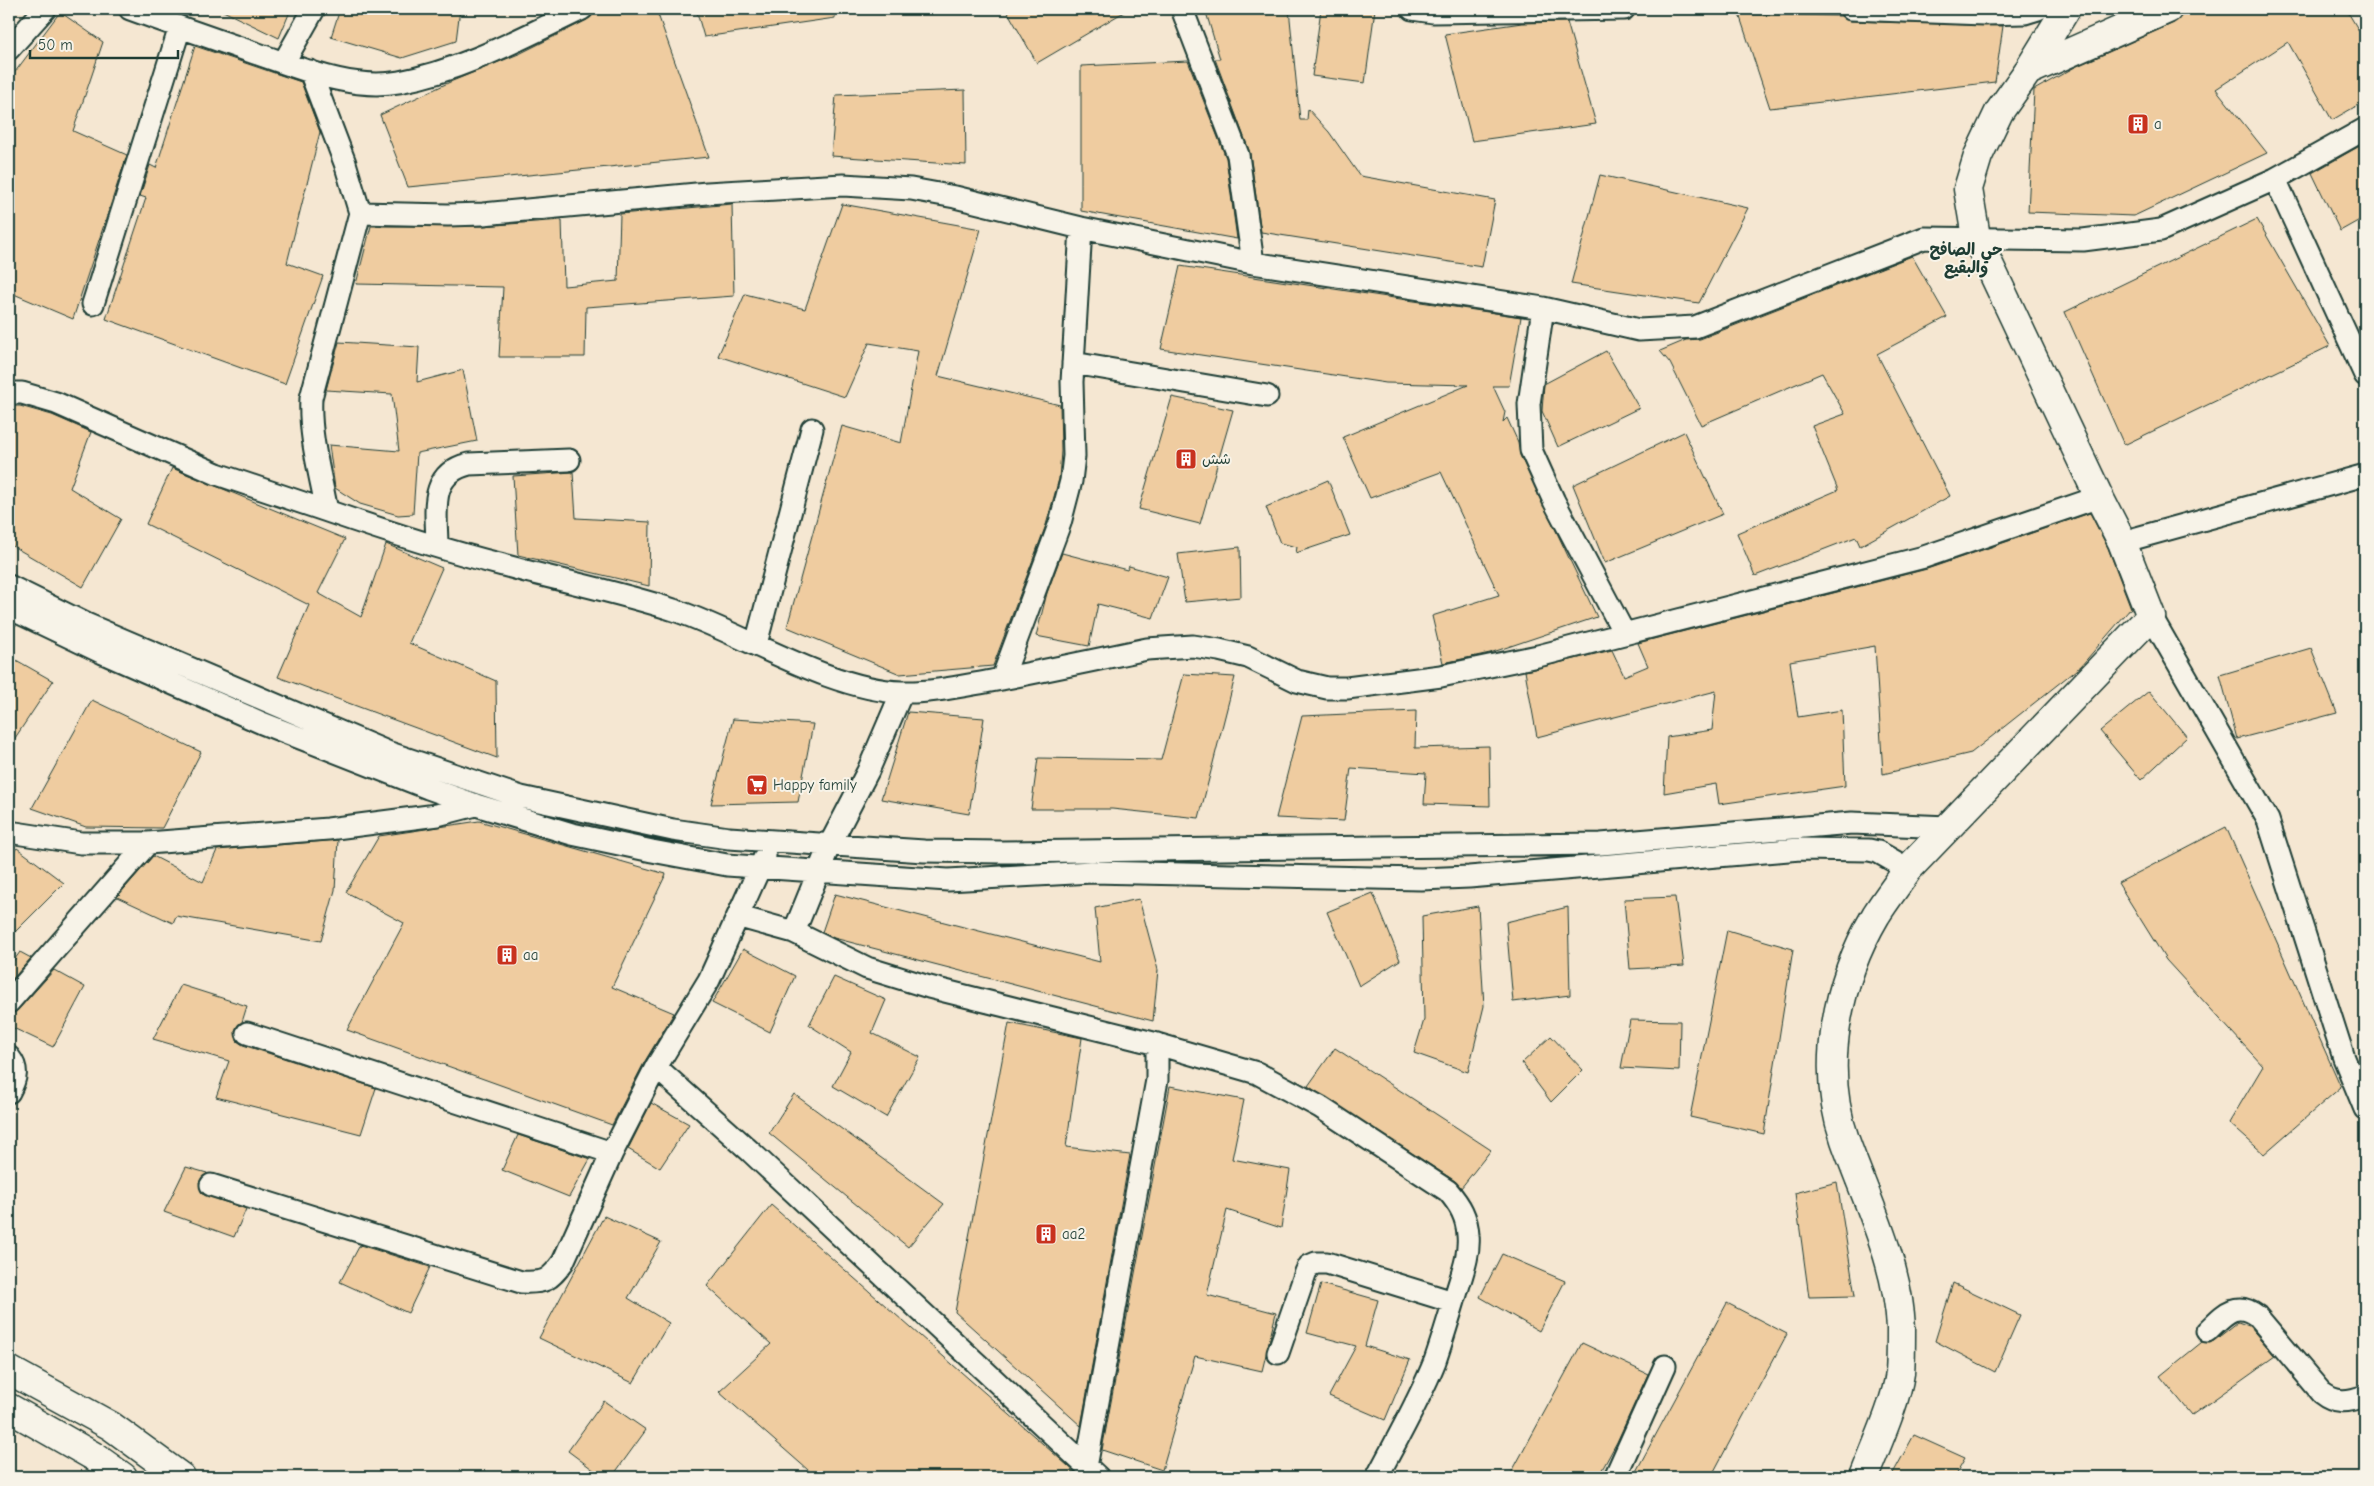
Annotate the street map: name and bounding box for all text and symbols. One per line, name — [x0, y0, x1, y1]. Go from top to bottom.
scale bar — [30, 28, 178, 60]
text: 50 m — [38, 36, 73, 54]
building icon: a — [2126, 112, 2150, 136]
place label: a — [2154, 115, 2162, 133]
district label: حي الصافح والبقيع — [1930, 241, 2002, 279]
building icon: شش — [1174, 447, 1198, 471]
place label: شش — [1202, 450, 1231, 468]
supermarket icon: Happy family — [745, 773, 769, 797]
place label: Happy family — [773, 776, 857, 794]
building icon: aa — [495, 943, 519, 967]
place label: aa — [523, 946, 538, 964]
building icon: aa2 — [1034, 1222, 1058, 1246]
place label: aa2 — [1062, 1225, 1085, 1243]

